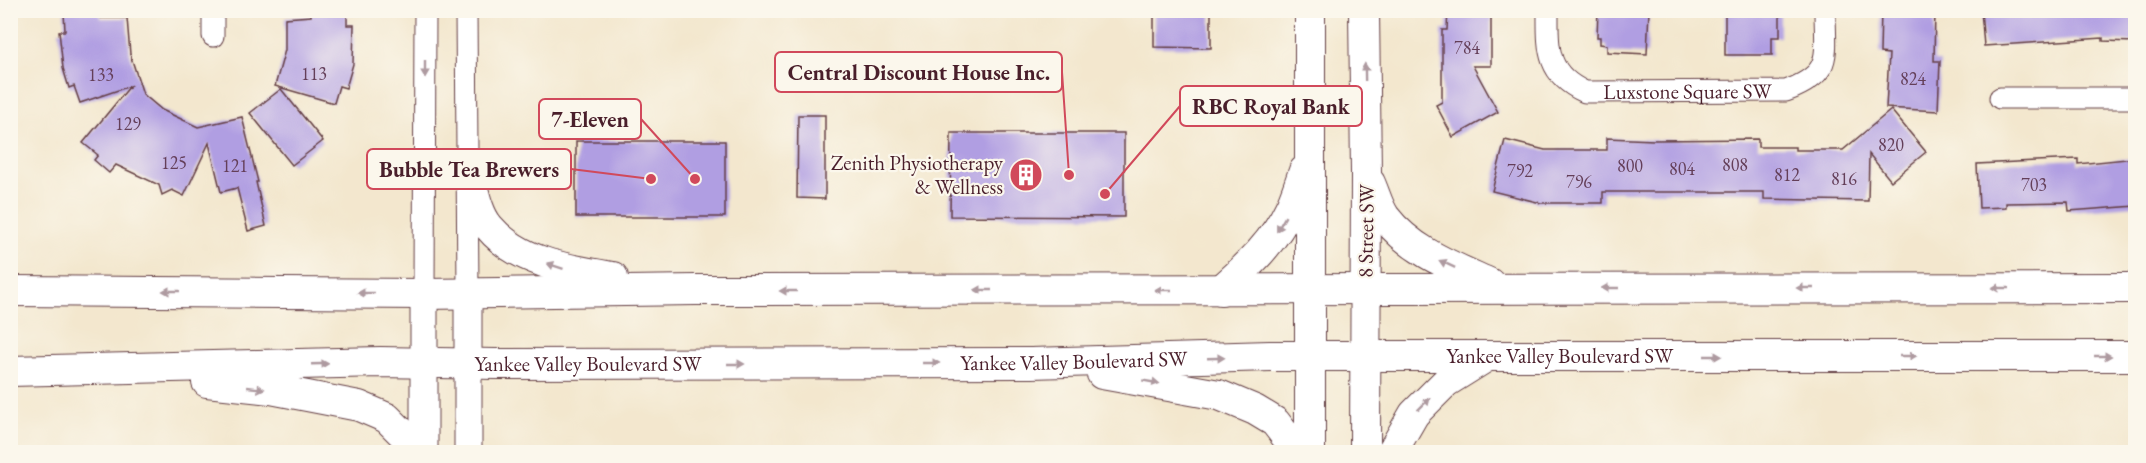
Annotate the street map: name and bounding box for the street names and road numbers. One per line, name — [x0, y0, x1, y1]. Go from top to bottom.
street label: Luxstone Square SW — [1603, 77, 1772, 105]
street label: 8 Street SW — [1351, 183, 1380, 278]
street label: Yankee Valley Boulevard SW — [1446, 342, 1674, 369]
street label: Yankee Valley Boulevard SW — [960, 344, 1188, 376]
street label: Yankee Valley Boulevard SW — [474, 350, 702, 377]

